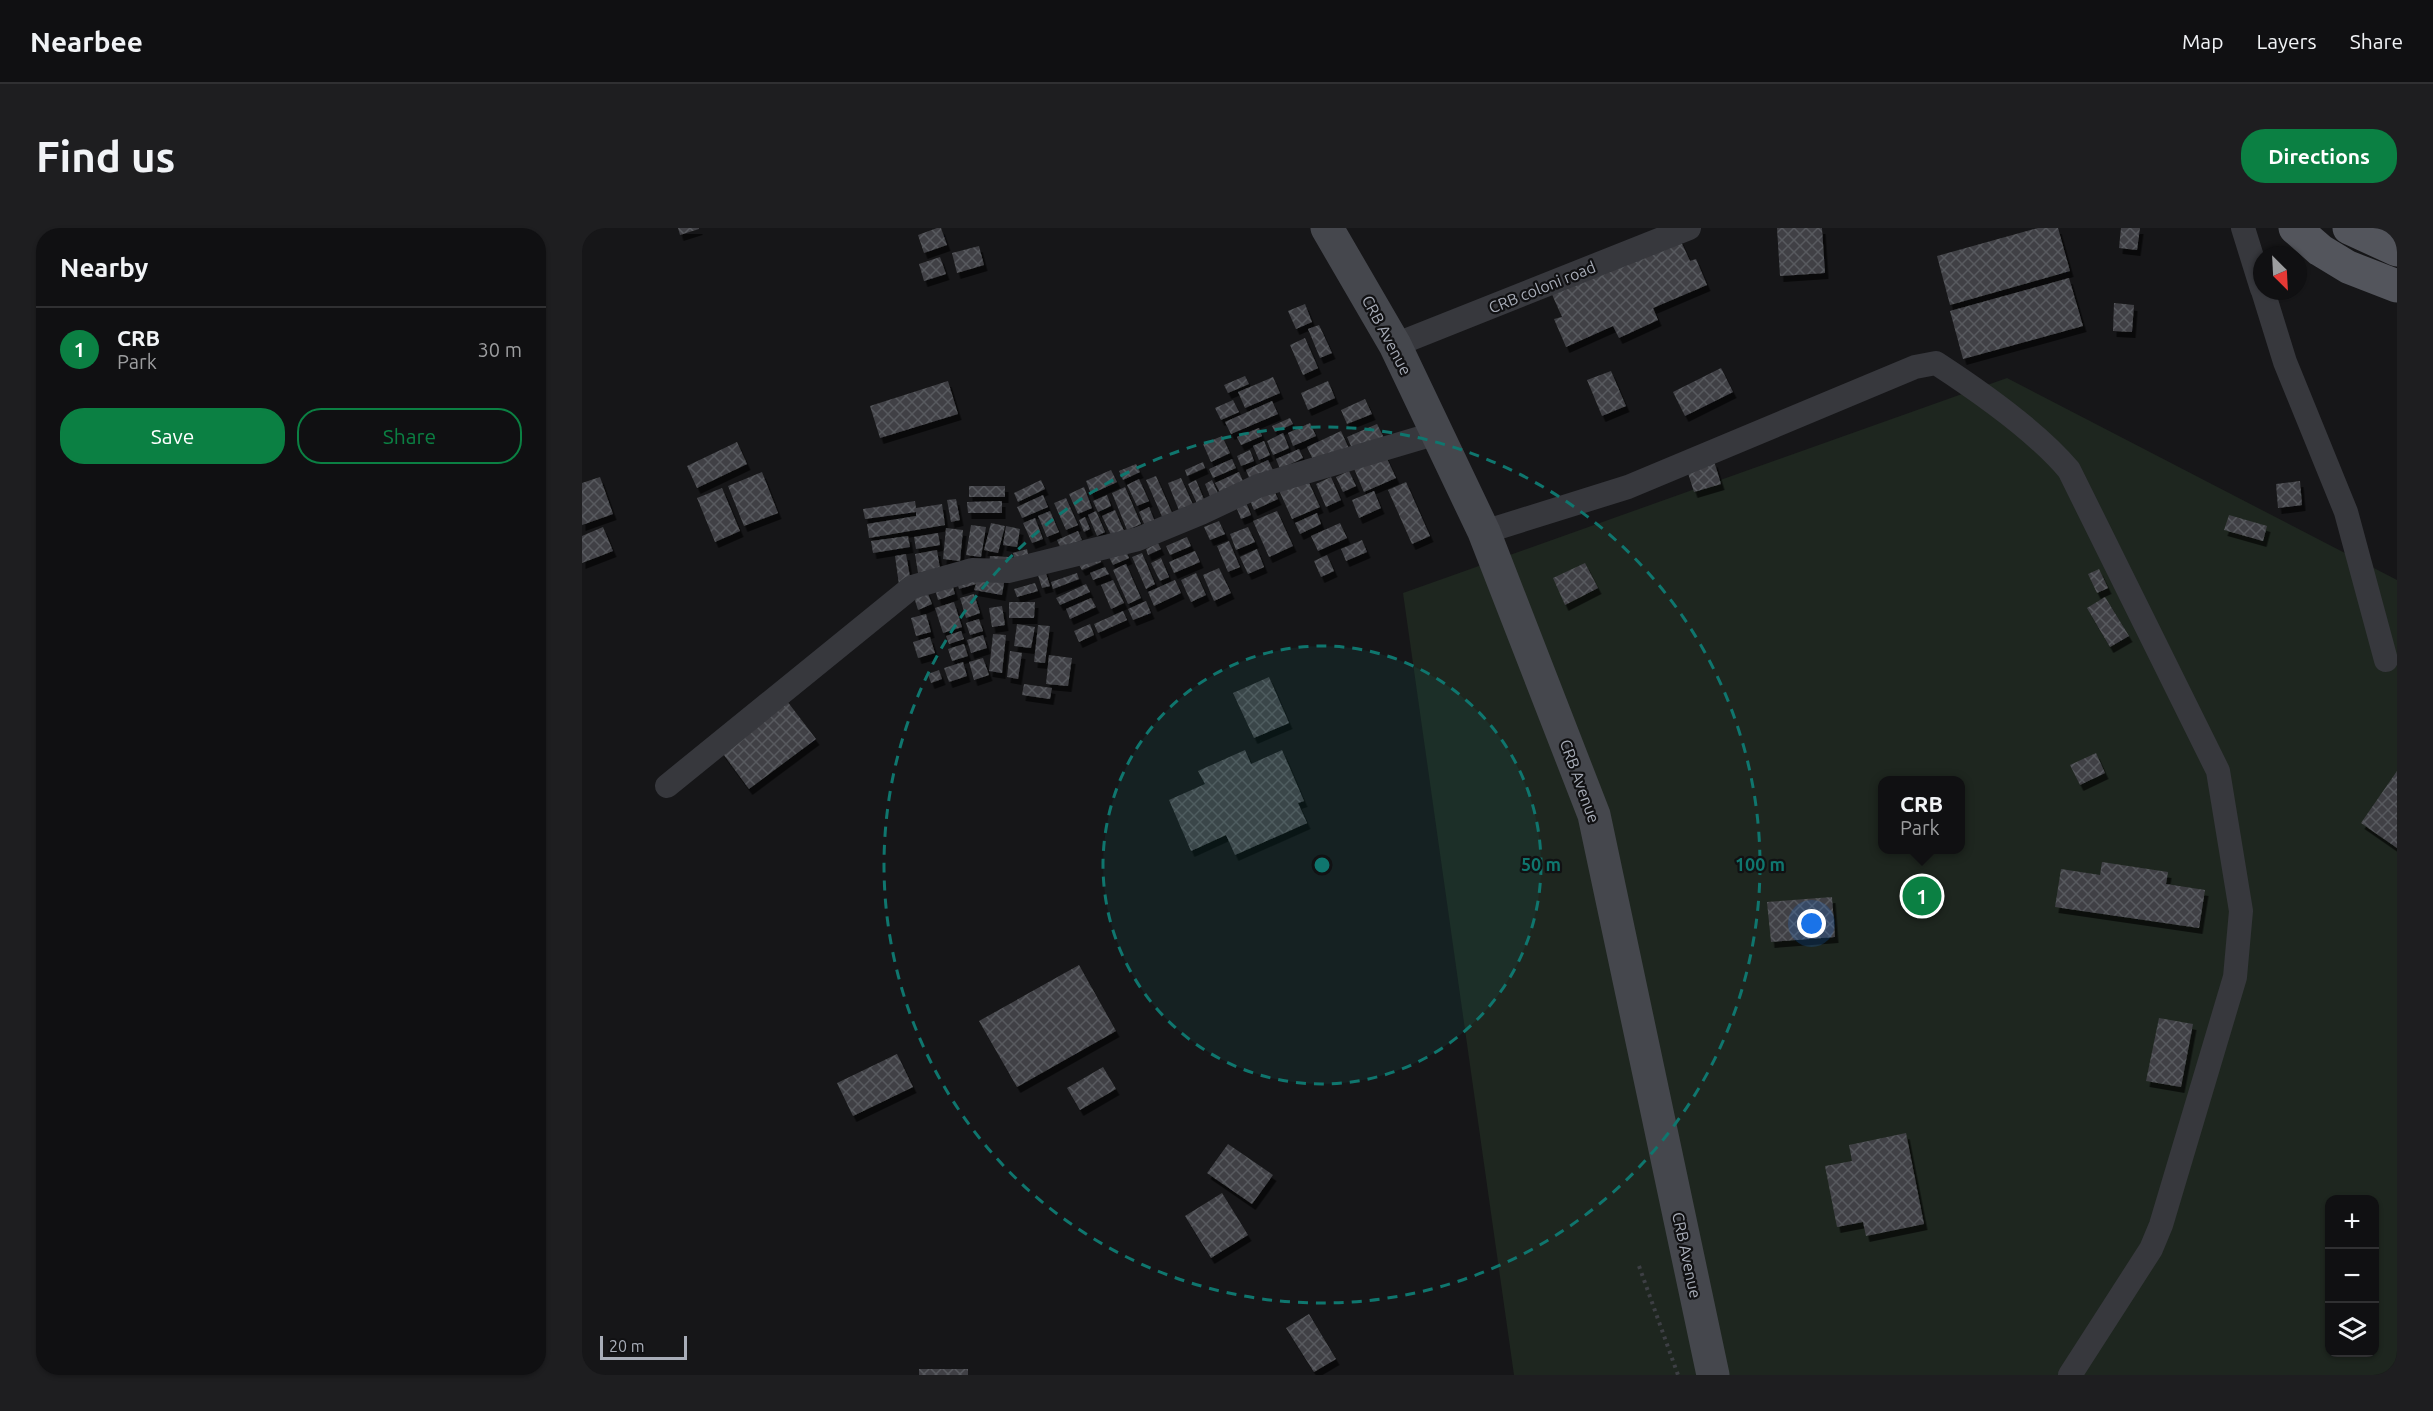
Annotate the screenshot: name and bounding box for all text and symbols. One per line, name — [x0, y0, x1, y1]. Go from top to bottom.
text: Nearbee — [30, 26, 143, 57]
text: Map — [2182, 29, 2223, 53]
text: Layers — [2256, 29, 2317, 53]
text: Share — [2350, 29, 2403, 53]
button: Directions — [2241, 129, 2397, 183]
text: Find us — [36, 133, 175, 180]
north arrow — [2253, 246, 2307, 300]
text: Nearby — [60, 253, 148, 282]
street label: CRB coloni road — [1486, 257, 1598, 317]
street label: CRB Avenue — [1359, 292, 1415, 378]
text: CRB — [117, 325, 160, 350]
text: 1 — [74, 338, 85, 361]
text: 30 m — [478, 338, 522, 361]
text: Park — [117, 350, 157, 373]
button: Save — [60, 408, 285, 464]
button: Share — [297, 408, 522, 464]
street label: CRB Avenue — [1557, 737, 1603, 825]
popup — [1878, 776, 1965, 854]
text: CRB — [1900, 791, 1943, 816]
text: Park — [1900, 816, 1940, 839]
text: 50 m — [1521, 854, 1561, 874]
text: 100 m — [1735, 854, 1785, 874]
centre of rings — [1312, 855, 1332, 875]
pin: 1 — [1902, 874, 1942, 918]
your location — [1797, 909, 1826, 938]
map controls — [2325, 1195, 2379, 1357]
button: + — [2325, 1195, 2379, 1249]
street label: CRB Avenue — [1669, 1210, 1705, 1300]
button: − — [2325, 1249, 2379, 1303]
button: layers — [2325, 1303, 2379, 1357]
scale bar — [600, 1333, 687, 1360]
text: 20 m — [609, 1337, 645, 1355]

